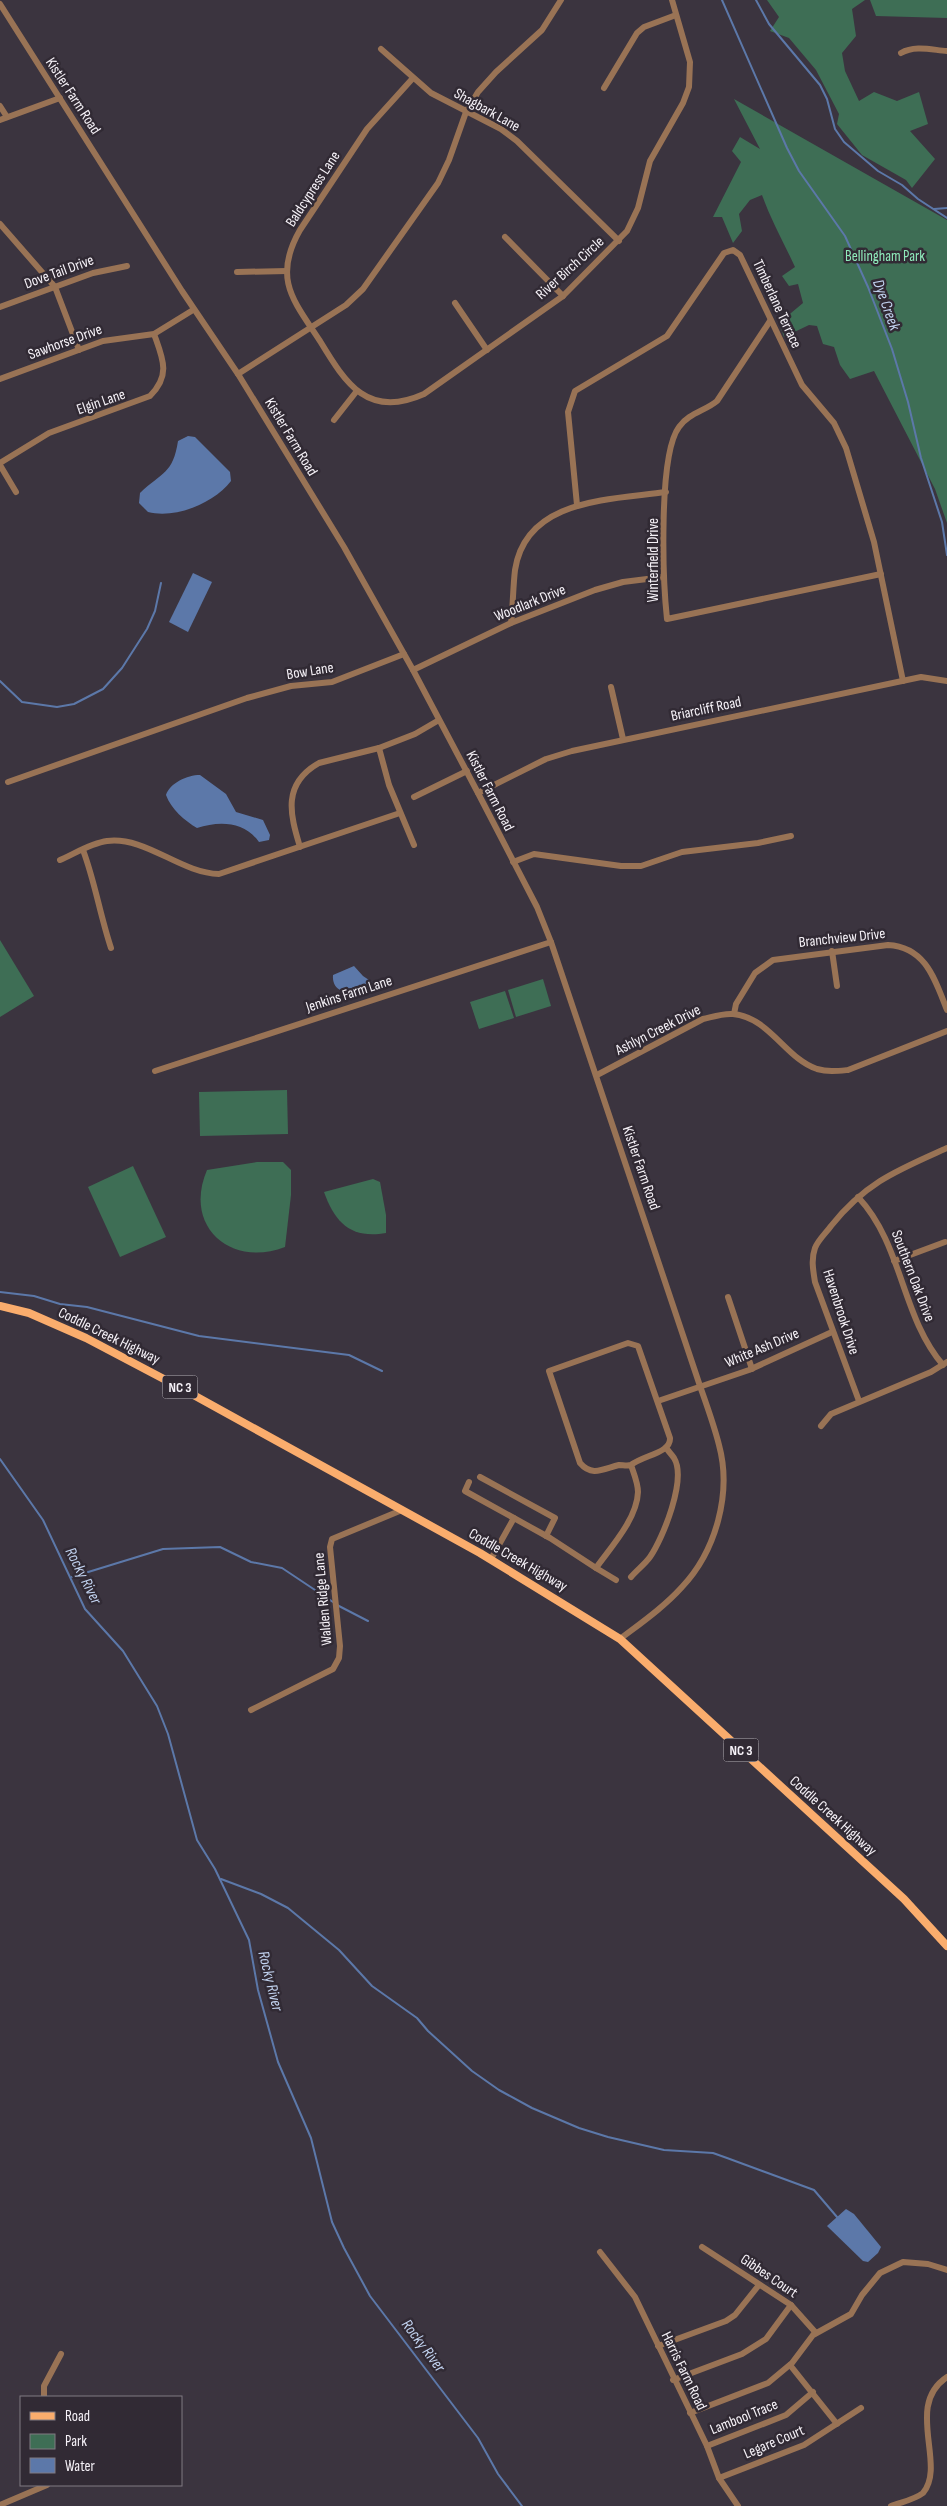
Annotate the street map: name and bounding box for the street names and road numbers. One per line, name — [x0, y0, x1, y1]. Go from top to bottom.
street label: Kistler Farm Road — [41, 54, 105, 138]
street label: Shagbark Lane — [451, 84, 523, 136]
street label: Baldcypress Lane — [282, 148, 344, 230]
street label: River Birch Circle — [532, 232, 608, 304]
street label: Dove Tail Drive — [22, 251, 96, 293]
street label: Timberlane Terrace — [748, 257, 806, 351]
street label: Sawhorse Drive — [25, 320, 105, 364]
street label: Elgin Lane — [74, 385, 128, 419]
street label: Kistler Farm Road — [260, 395, 322, 479]
street label: Winterfield Drive — [644, 518, 663, 602]
street label: Woodlark Drive — [491, 580, 569, 626]
street label: Bow Lane — [285, 658, 335, 684]
street label: Briarcliff Road — [669, 692, 743, 726]
street label: Kistler Farm Road — [462, 748, 518, 834]
street label: Branchview Drive — [798, 924, 886, 952]
street label: Jenkins Farm Lane — [303, 971, 395, 1017]
street label: Ashlyn Creek Drive — [611, 1000, 704, 1060]
street label: Kistler Farm Road — [618, 1123, 664, 1213]
street label: Southern Oak Drive — [887, 1228, 939, 1324]
street label: Havenbrook Drive — [818, 1267, 864, 1357]
street label: Coddle Creek Highway — [55, 1303, 163, 1369]
street label: White Ash Drive — [722, 1324, 802, 1372]
road number: NC 3 — [162, 1375, 198, 1398]
street label: Coddle Creek Highway — [465, 1524, 571, 1596]
street label: Walden Ridge Lane — [309, 1552, 337, 1646]
road number: NC 3 — [724, 1738, 758, 1762]
street label: Coddle Creek Highway — [785, 1772, 881, 1860]
street label: Gibbes Court — [737, 2250, 802, 2302]
street label: Harris Farm Road — [657, 2329, 711, 2413]
street label: Lambool Trace — [707, 2395, 781, 2439]
street label: Legare Court — [741, 2421, 808, 2463]

